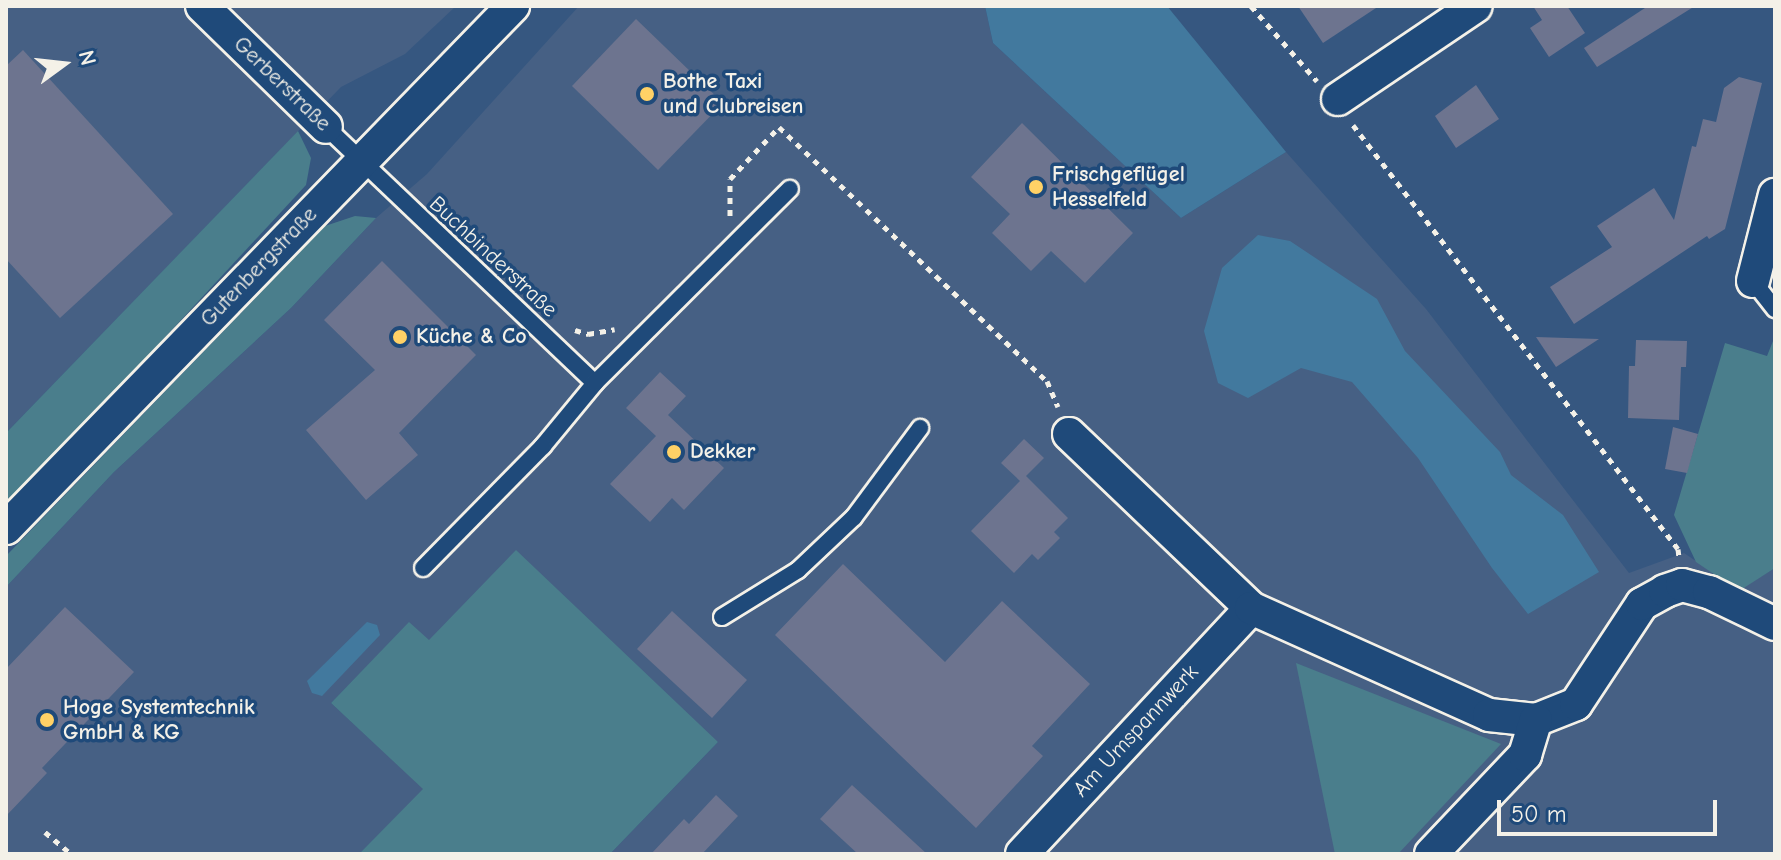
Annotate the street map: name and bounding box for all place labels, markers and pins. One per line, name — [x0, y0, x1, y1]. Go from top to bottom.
place label: Bothe Taxi und Clubreisen — [663, 68, 803, 120]
marker: Bothe Taxi und Clubreisen — [638, 85, 656, 103]
place label: Frischgeflügel Hesselfeld — [1052, 161, 1185, 212]
marker: Frischgeflügel Hesselfeld — [1027, 178, 1045, 196]
place label: Küche & Co — [416, 324, 527, 350]
marker: Küche & Co — [391, 328, 409, 346]
place label: Dekker — [690, 439, 755, 465]
marker: Dekker — [665, 443, 683, 461]
place label: Hoge Systemtechnik GmbH & KG — [63, 694, 255, 746]
marker: Hoge Systemtechnik GmbH & KG — [38, 711, 56, 729]

